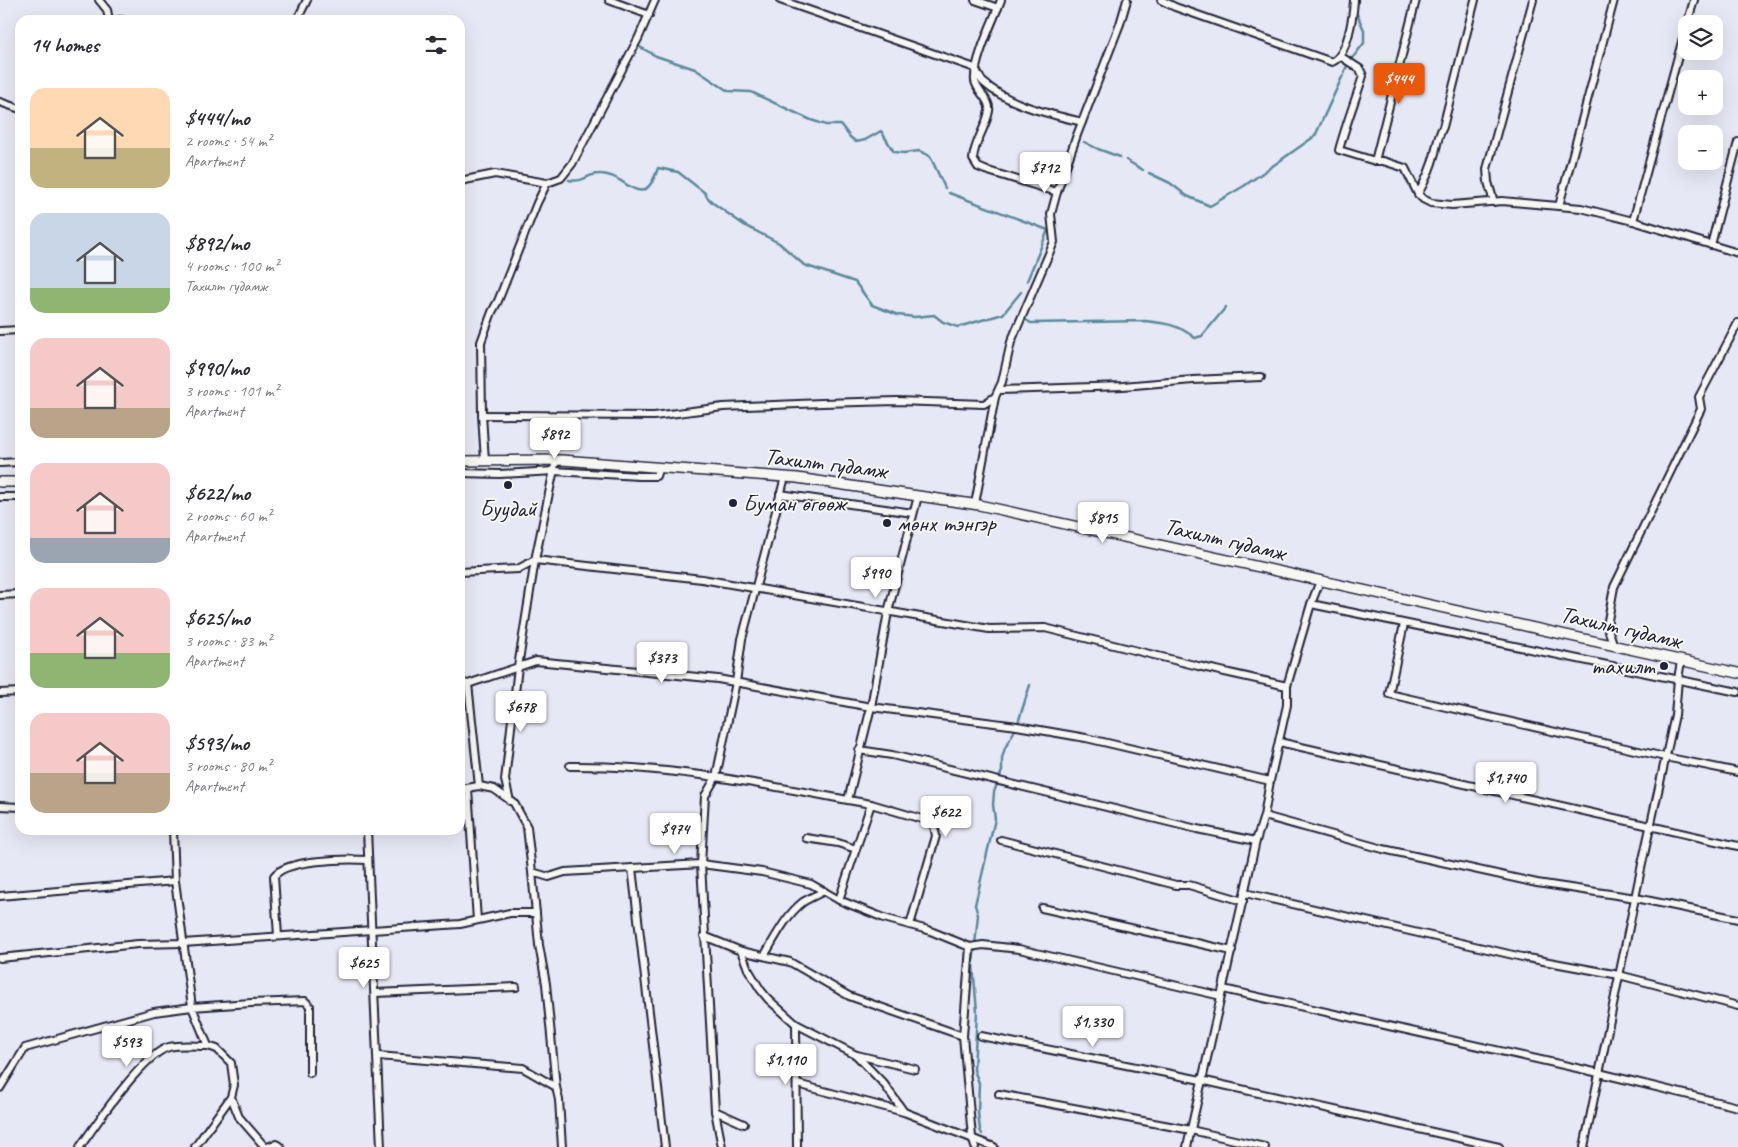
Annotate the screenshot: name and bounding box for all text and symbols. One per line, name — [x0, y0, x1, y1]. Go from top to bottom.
map controls — [1678, 15, 1723, 170]
button: layers — [1678, 15, 1723, 60]
icon: filters — [422, 31, 450, 59]
text: 14 homes — [30, 32, 99, 58]
pin: $444 — [1369, 62, 1429, 105]
text: $444 — [1385, 69, 1413, 89]
button: + — [1678, 70, 1723, 115]
text: $444/mo — [185, 105, 250, 131]
icon: home — [70, 108, 130, 168]
button: − — [1678, 125, 1723, 170]
text: 2 rooms · 54 m² — [185, 131, 271, 151]
text: Apartment — [185, 151, 244, 171]
pin: $712 — [1015, 152, 1075, 194]
text: $712 — [1031, 158, 1059, 178]
text: $892/mo — [185, 230, 249, 256]
icon: home — [70, 233, 130, 293]
text: 4 rooms · 100 m² — [185, 256, 279, 276]
text: Тахилт гудамж — [185, 276, 267, 296]
text: $990/mo — [185, 355, 249, 381]
icon: home — [70, 358, 130, 418]
text: 3 rooms · 101 m² — [185, 381, 279, 401]
text: Apartment — [185, 401, 244, 421]
pin: $892 — [525, 418, 585, 460]
text: $892 — [541, 424, 569, 444]
street label: Тахилт гудамж — [763, 441, 891, 486]
marker: Буудай — [502, 479, 514, 491]
text: $622/mo — [185, 480, 250, 506]
icon: home — [70, 483, 130, 543]
place label: Буман өгөөж — [743, 488, 848, 518]
place label: Буудай — [480, 493, 538, 523]
marker: Буман өгөөж — [727, 497, 739, 509]
pin: $815 — [1073, 502, 1133, 544]
text: 2 rooms · 60 m² — [185, 506, 271, 526]
place label: мөнх тэнгэр — [897, 508, 997, 538]
text: $815 — [1089, 508, 1117, 528]
street label: Тахилт гудамж — [1161, 510, 1291, 568]
marker: мөнх тэнгэр — [881, 517, 893, 529]
text: Apartment — [185, 526, 244, 546]
pin: $990 — [846, 556, 906, 599]
text: $990 — [862, 563, 890, 583]
street label: Тахилт гудамж — [1557, 598, 1687, 656]
text: $625/mo — [185, 605, 250, 631]
icon: home — [70, 608, 130, 668]
text: 3 rooms · 83 m² — [185, 631, 271, 651]
pin: $373 — [632, 642, 692, 684]
text: $373 — [648, 648, 676, 668]
text: Apartment — [185, 651, 244, 671]
place label: тахилт — [1591, 651, 1656, 681]
marker: тахилт — [1658, 660, 1670, 672]
pin: $678 — [491, 690, 551, 733]
text: $678 — [506, 697, 536, 717]
text: $593/mo — [185, 730, 249, 756]
icon: home — [70, 733, 130, 793]
text: 3 rooms · 80 m² — [185, 756, 271, 776]
pin: $1,740 — [1465, 762, 1547, 804]
text: $1,740 — [1486, 768, 1526, 788]
text: Apartment — [185, 776, 244, 796]
pin: $622 — [916, 796, 976, 838]
text: $622 — [931, 802, 961, 822]
pin: $974 — [645, 812, 705, 855]
text: $974 — [661, 819, 689, 839]
pin: $625 — [334, 946, 394, 989]
text: $625 — [350, 953, 378, 973]
pin: $1,330 — [1052, 1006, 1134, 1048]
text: $1,330 — [1073, 1012, 1113, 1032]
pin: $593 — [97, 1026, 157, 1068]
text: $593 — [113, 1032, 141, 1052]
pin: $1,110 — [745, 1044, 827, 1086]
text: $1,110 — [766, 1050, 806, 1070]

